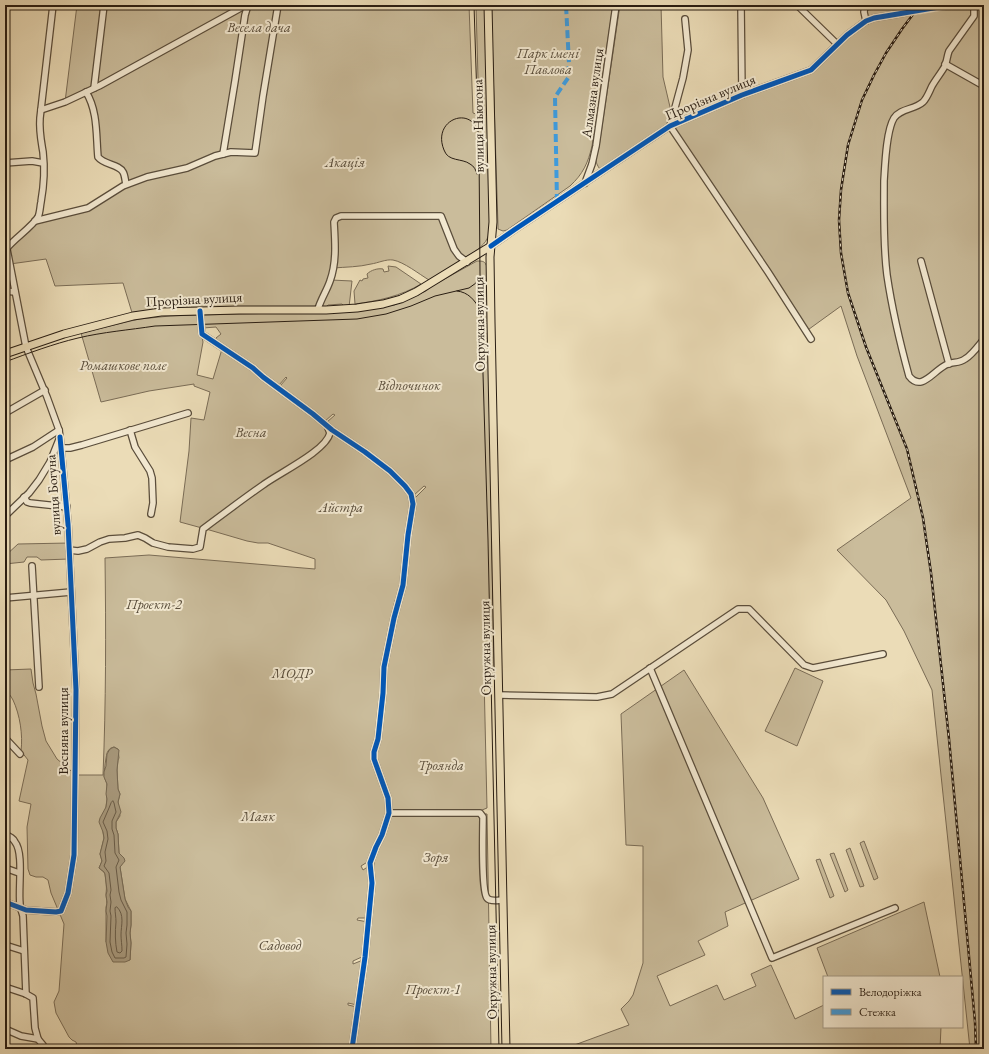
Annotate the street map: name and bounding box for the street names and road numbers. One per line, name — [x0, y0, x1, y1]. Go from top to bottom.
street label: Алмазна вулиця — [577, 47, 607, 140]
street label: Прорізна вулиця — [662, 70, 758, 124]
street label: вулиця Ньютона — [468, 79, 488, 173]
street label: Окружна вулиця — [469, 276, 489, 372]
street label: Прорізна вулиця — [145, 287, 243, 311]
street label: вулиця Богуна — [41, 454, 65, 536]
street label: Окружна вулиця — [475, 600, 495, 696]
street label: Весняна вулиця — [54, 687, 72, 775]
street label: Окружна вулиця — [481, 924, 501, 1020]

